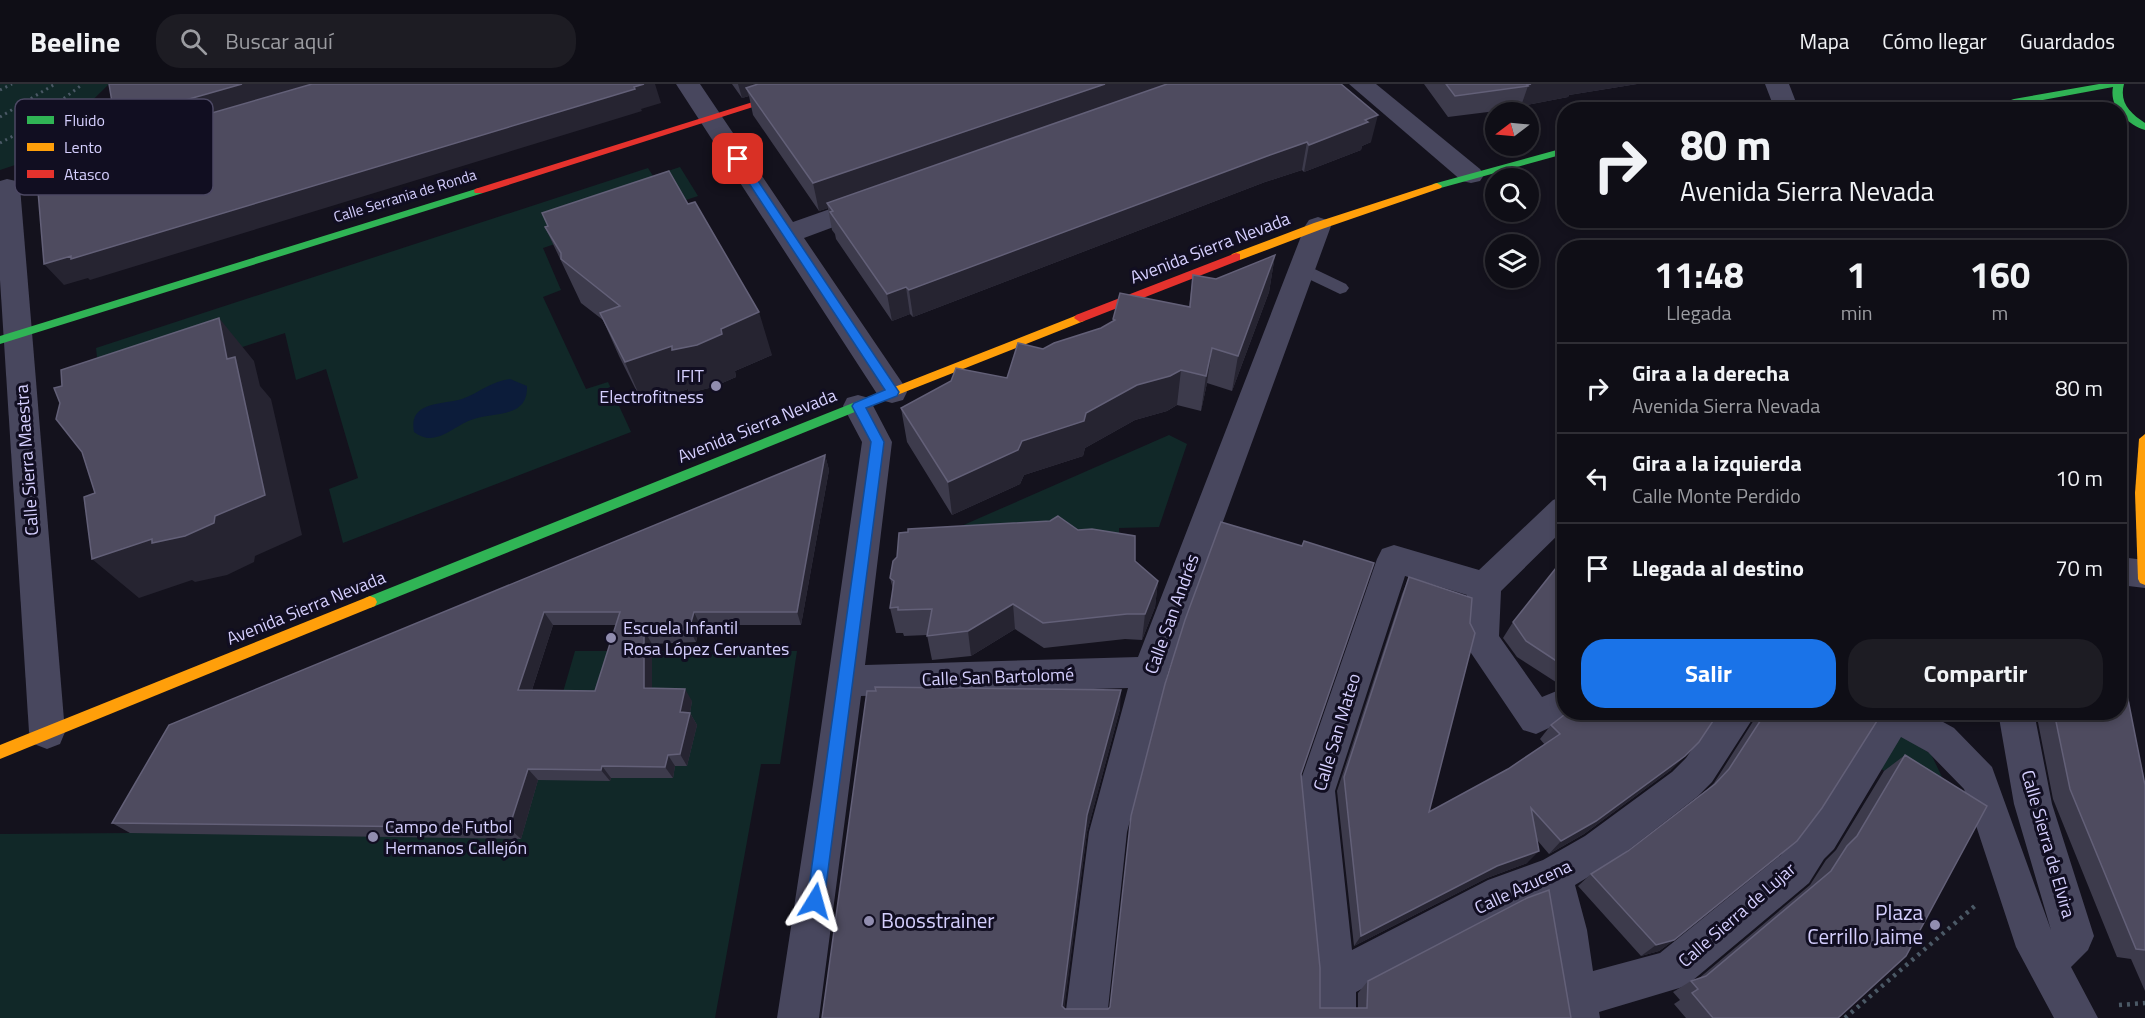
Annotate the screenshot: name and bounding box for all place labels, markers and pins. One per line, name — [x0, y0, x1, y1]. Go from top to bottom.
pin — [712, 133, 763, 184]
place label: IFIT Electrofitness — [599, 362, 705, 410]
marker: IFIT Electrofitness — [709, 379, 723, 393]
place label: Escuela Infantil Rosa López Cervantes — [623, 614, 789, 662]
marker: Escuela Infantil Rosa López Cervantes — [604, 631, 618, 645]
place label: Campo de Futbol Hermanos Callejón — [385, 813, 527, 861]
marker: Campo de Futbol Hermanos Callejón — [366, 830, 380, 844]
place label: Plaza Cerrillo Jaime — [1807, 896, 1923, 952]
place label: Boosstrainer — [881, 904, 995, 936]
marker: Boosstrainer — [862, 914, 876, 928]
marker: Plaza Cerrillo Jaime — [1928, 918, 1942, 932]

